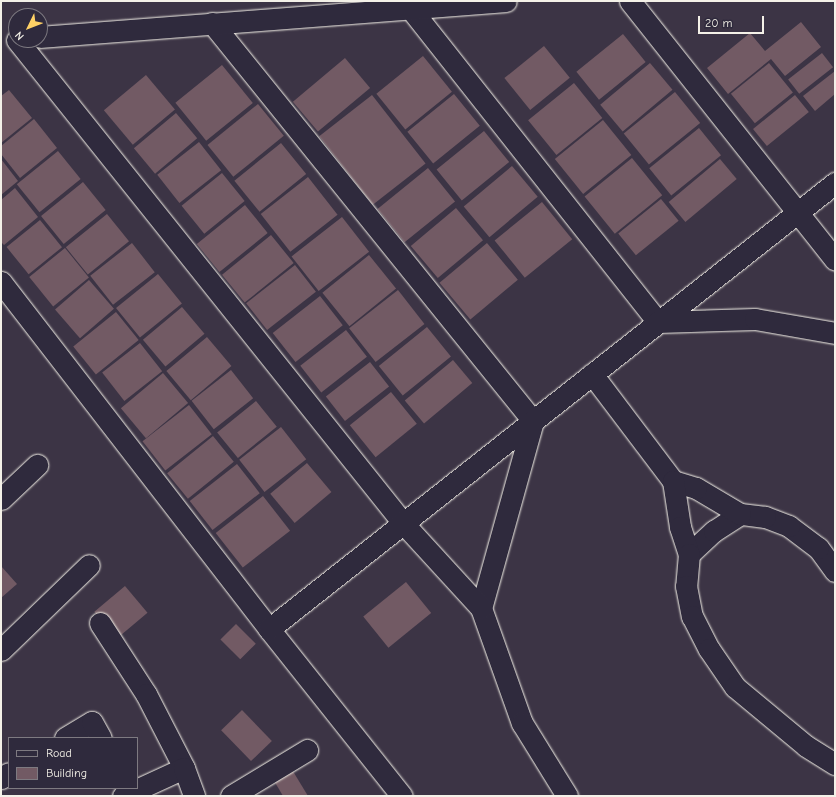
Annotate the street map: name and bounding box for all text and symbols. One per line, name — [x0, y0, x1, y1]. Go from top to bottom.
north arrow — [8, 8, 48, 48]
scale bar — [700, 8, 766, 34]
text: 20 m — [705, 16, 733, 30]
text: N — [12, 29, 27, 43]
legend — [8, 737, 138, 789]
text: Road — [46, 746, 72, 760]
text: Building — [46, 766, 87, 780]

